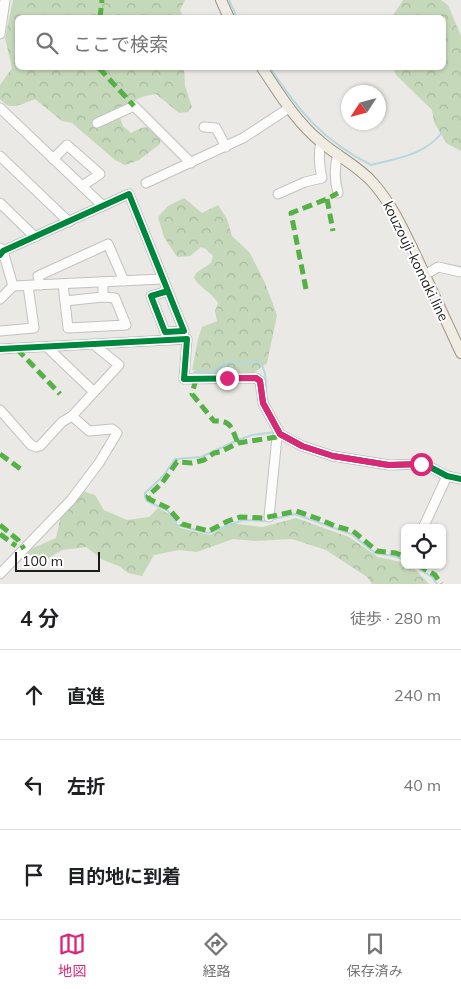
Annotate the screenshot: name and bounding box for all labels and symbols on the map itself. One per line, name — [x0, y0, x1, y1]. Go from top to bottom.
north arrow — [341, 85, 386, 130]
street label: kouzouji-komaki line — [379, 198, 453, 324]
route end — [216, 367, 239, 390]
route start — [410, 453, 433, 476]
scale bar — [15, 549, 100, 572]

